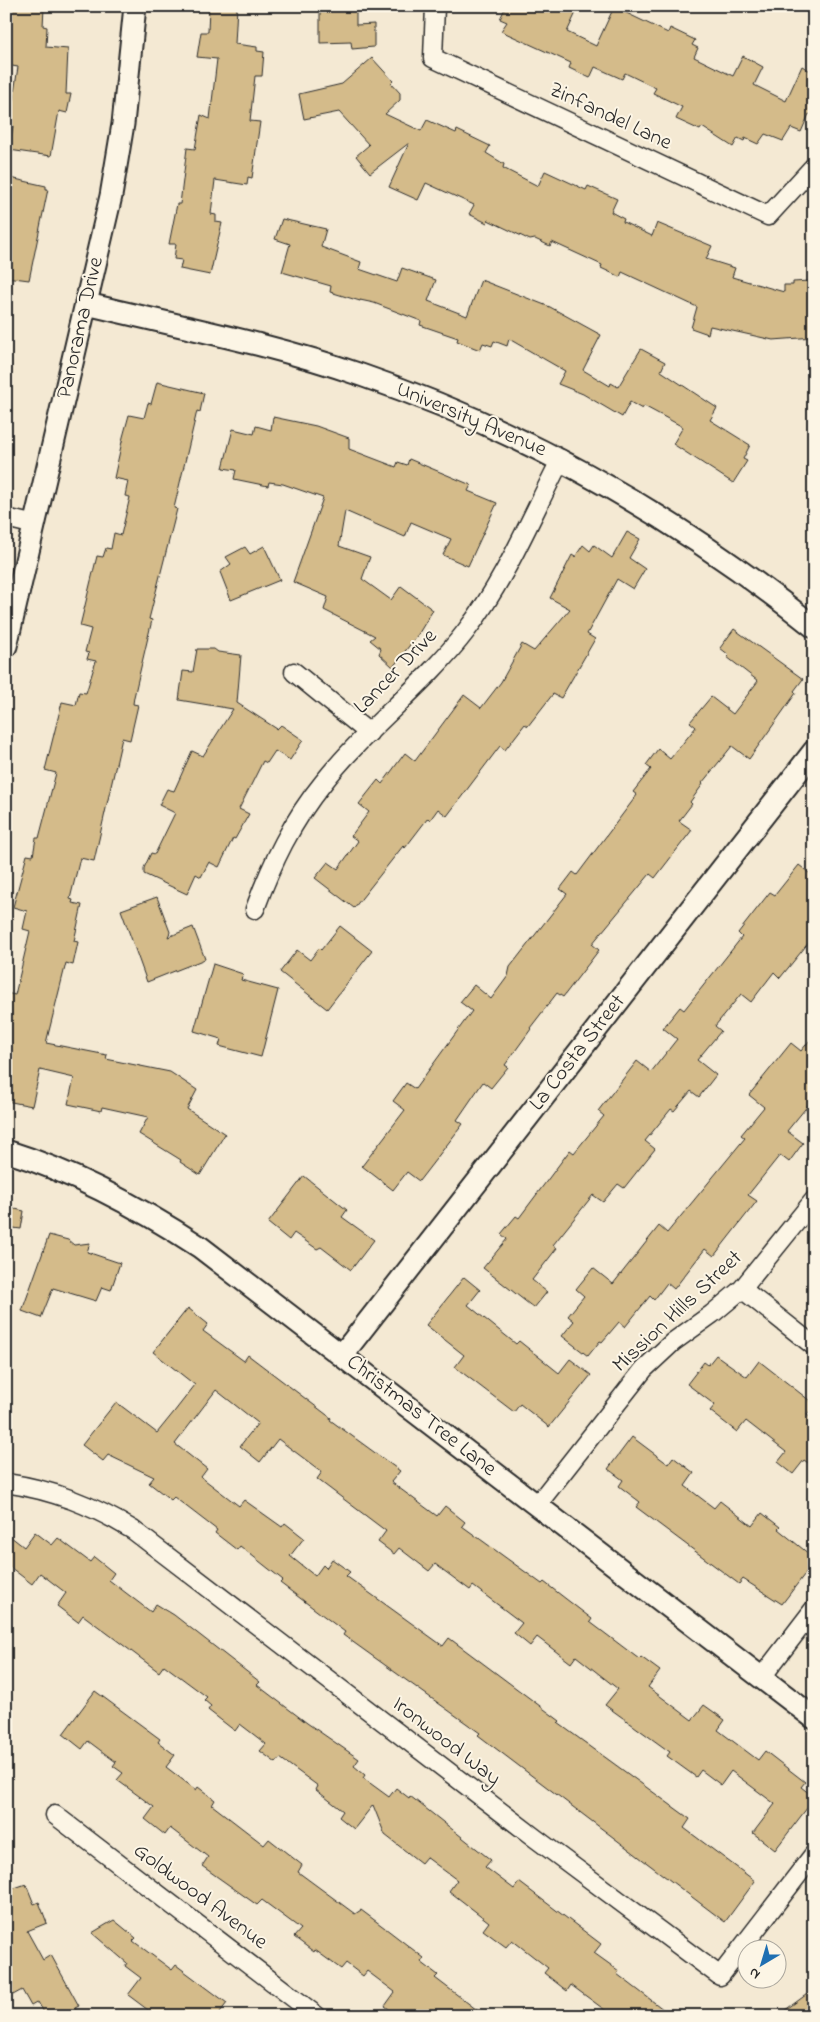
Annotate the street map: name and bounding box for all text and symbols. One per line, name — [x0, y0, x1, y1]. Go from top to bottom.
street label: Zinfandel Lane — [543, 75, 677, 160]
street label: Panorama Drive — [49, 254, 113, 402]
street label: University Avenue — [390, 374, 551, 467]
street label: Lancer Drive — [347, 622, 445, 722]
street label: La Costa Street — [522, 987, 634, 1118]
street label: Mission Hills Street — [606, 1243, 751, 1381]
street label: Christmas Tree Lane — [339, 1347, 503, 1485]
street label: Ironwood Way — [384, 1689, 507, 1796]
street label: Goldwood Avenue — [126, 1836, 274, 1958]
north arrow — [738, 1940, 788, 1990]
text: N — [745, 1962, 765, 1984]

